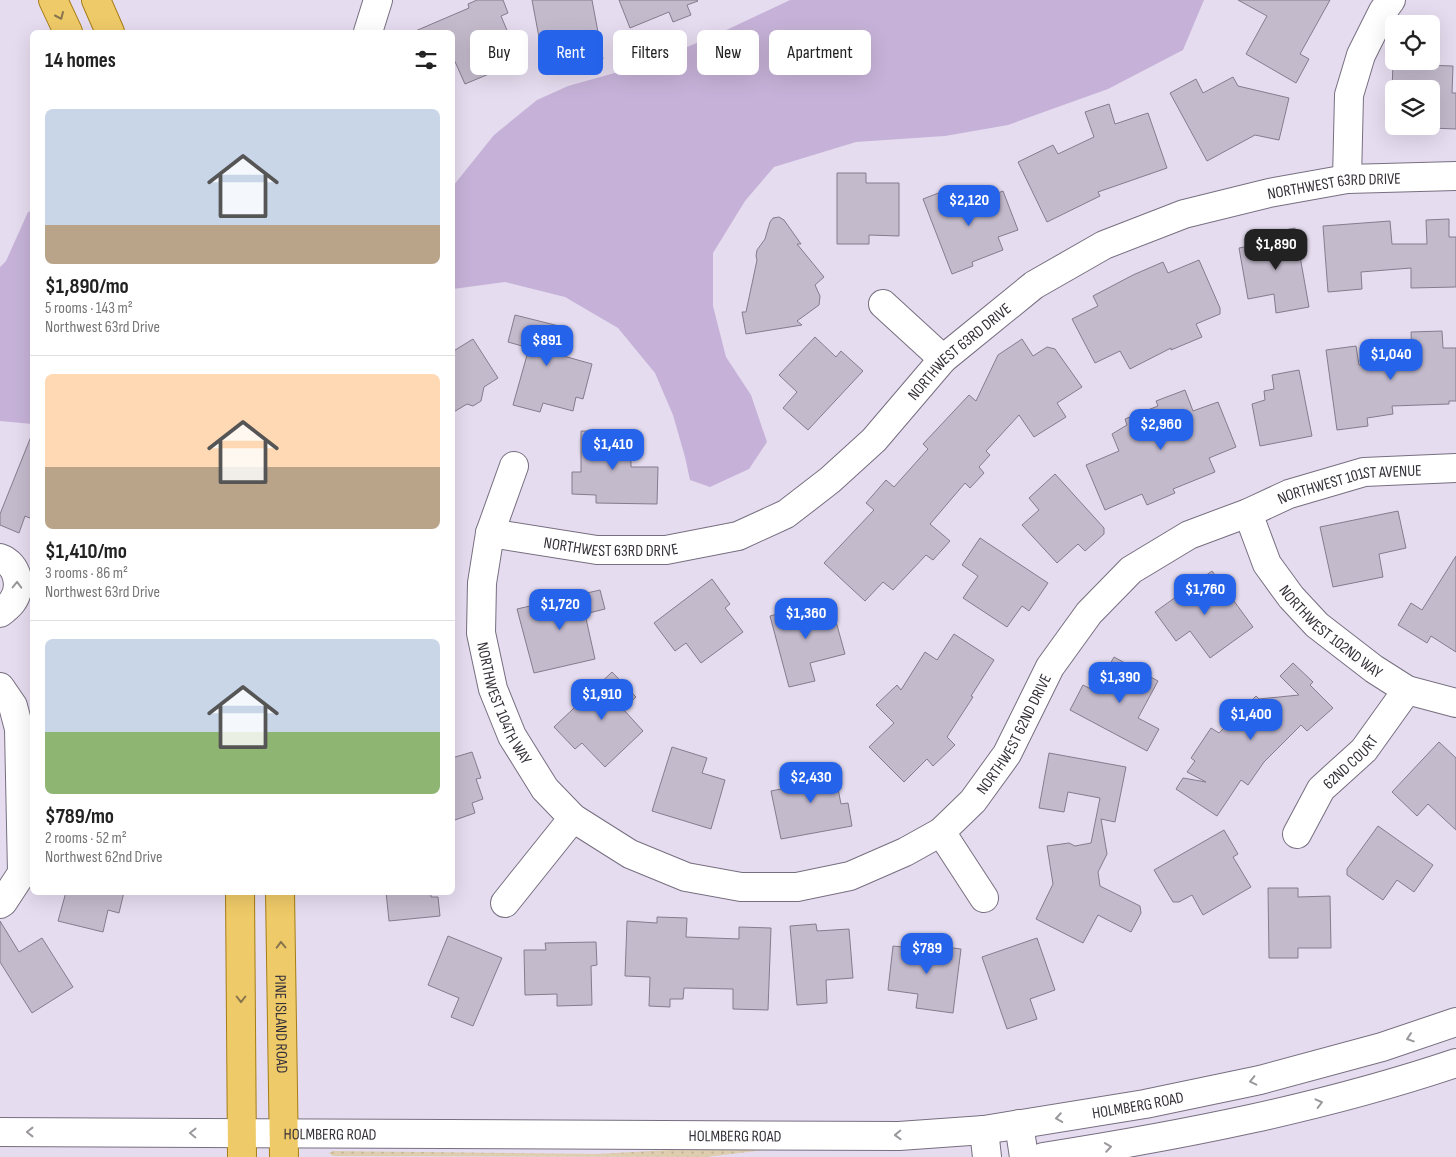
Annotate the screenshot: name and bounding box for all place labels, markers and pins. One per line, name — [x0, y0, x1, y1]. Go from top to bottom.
pin: $2,120 — [928, 184, 1010, 227]
pin: $1,890 — [1235, 228, 1317, 271]
pin: $891 — [517, 324, 577, 367]
pin: $1,040 — [1350, 338, 1432, 381]
pin: $2,960 — [1120, 408, 1202, 451]
pin: $1,410 — [572, 428, 654, 471]
pin: $1,760 — [1164, 574, 1246, 616]
pin: $1,720 — [519, 588, 601, 631]
pin: $1,360 — [765, 598, 847, 640]
pin: $1,390 — [1079, 662, 1161, 704]
pin: $1,910 — [561, 678, 643, 721]
pin: $1,400 — [1210, 698, 1292, 741]
pin: $2,430 — [770, 762, 852, 804]
pin: $789 — [897, 932, 957, 975]

